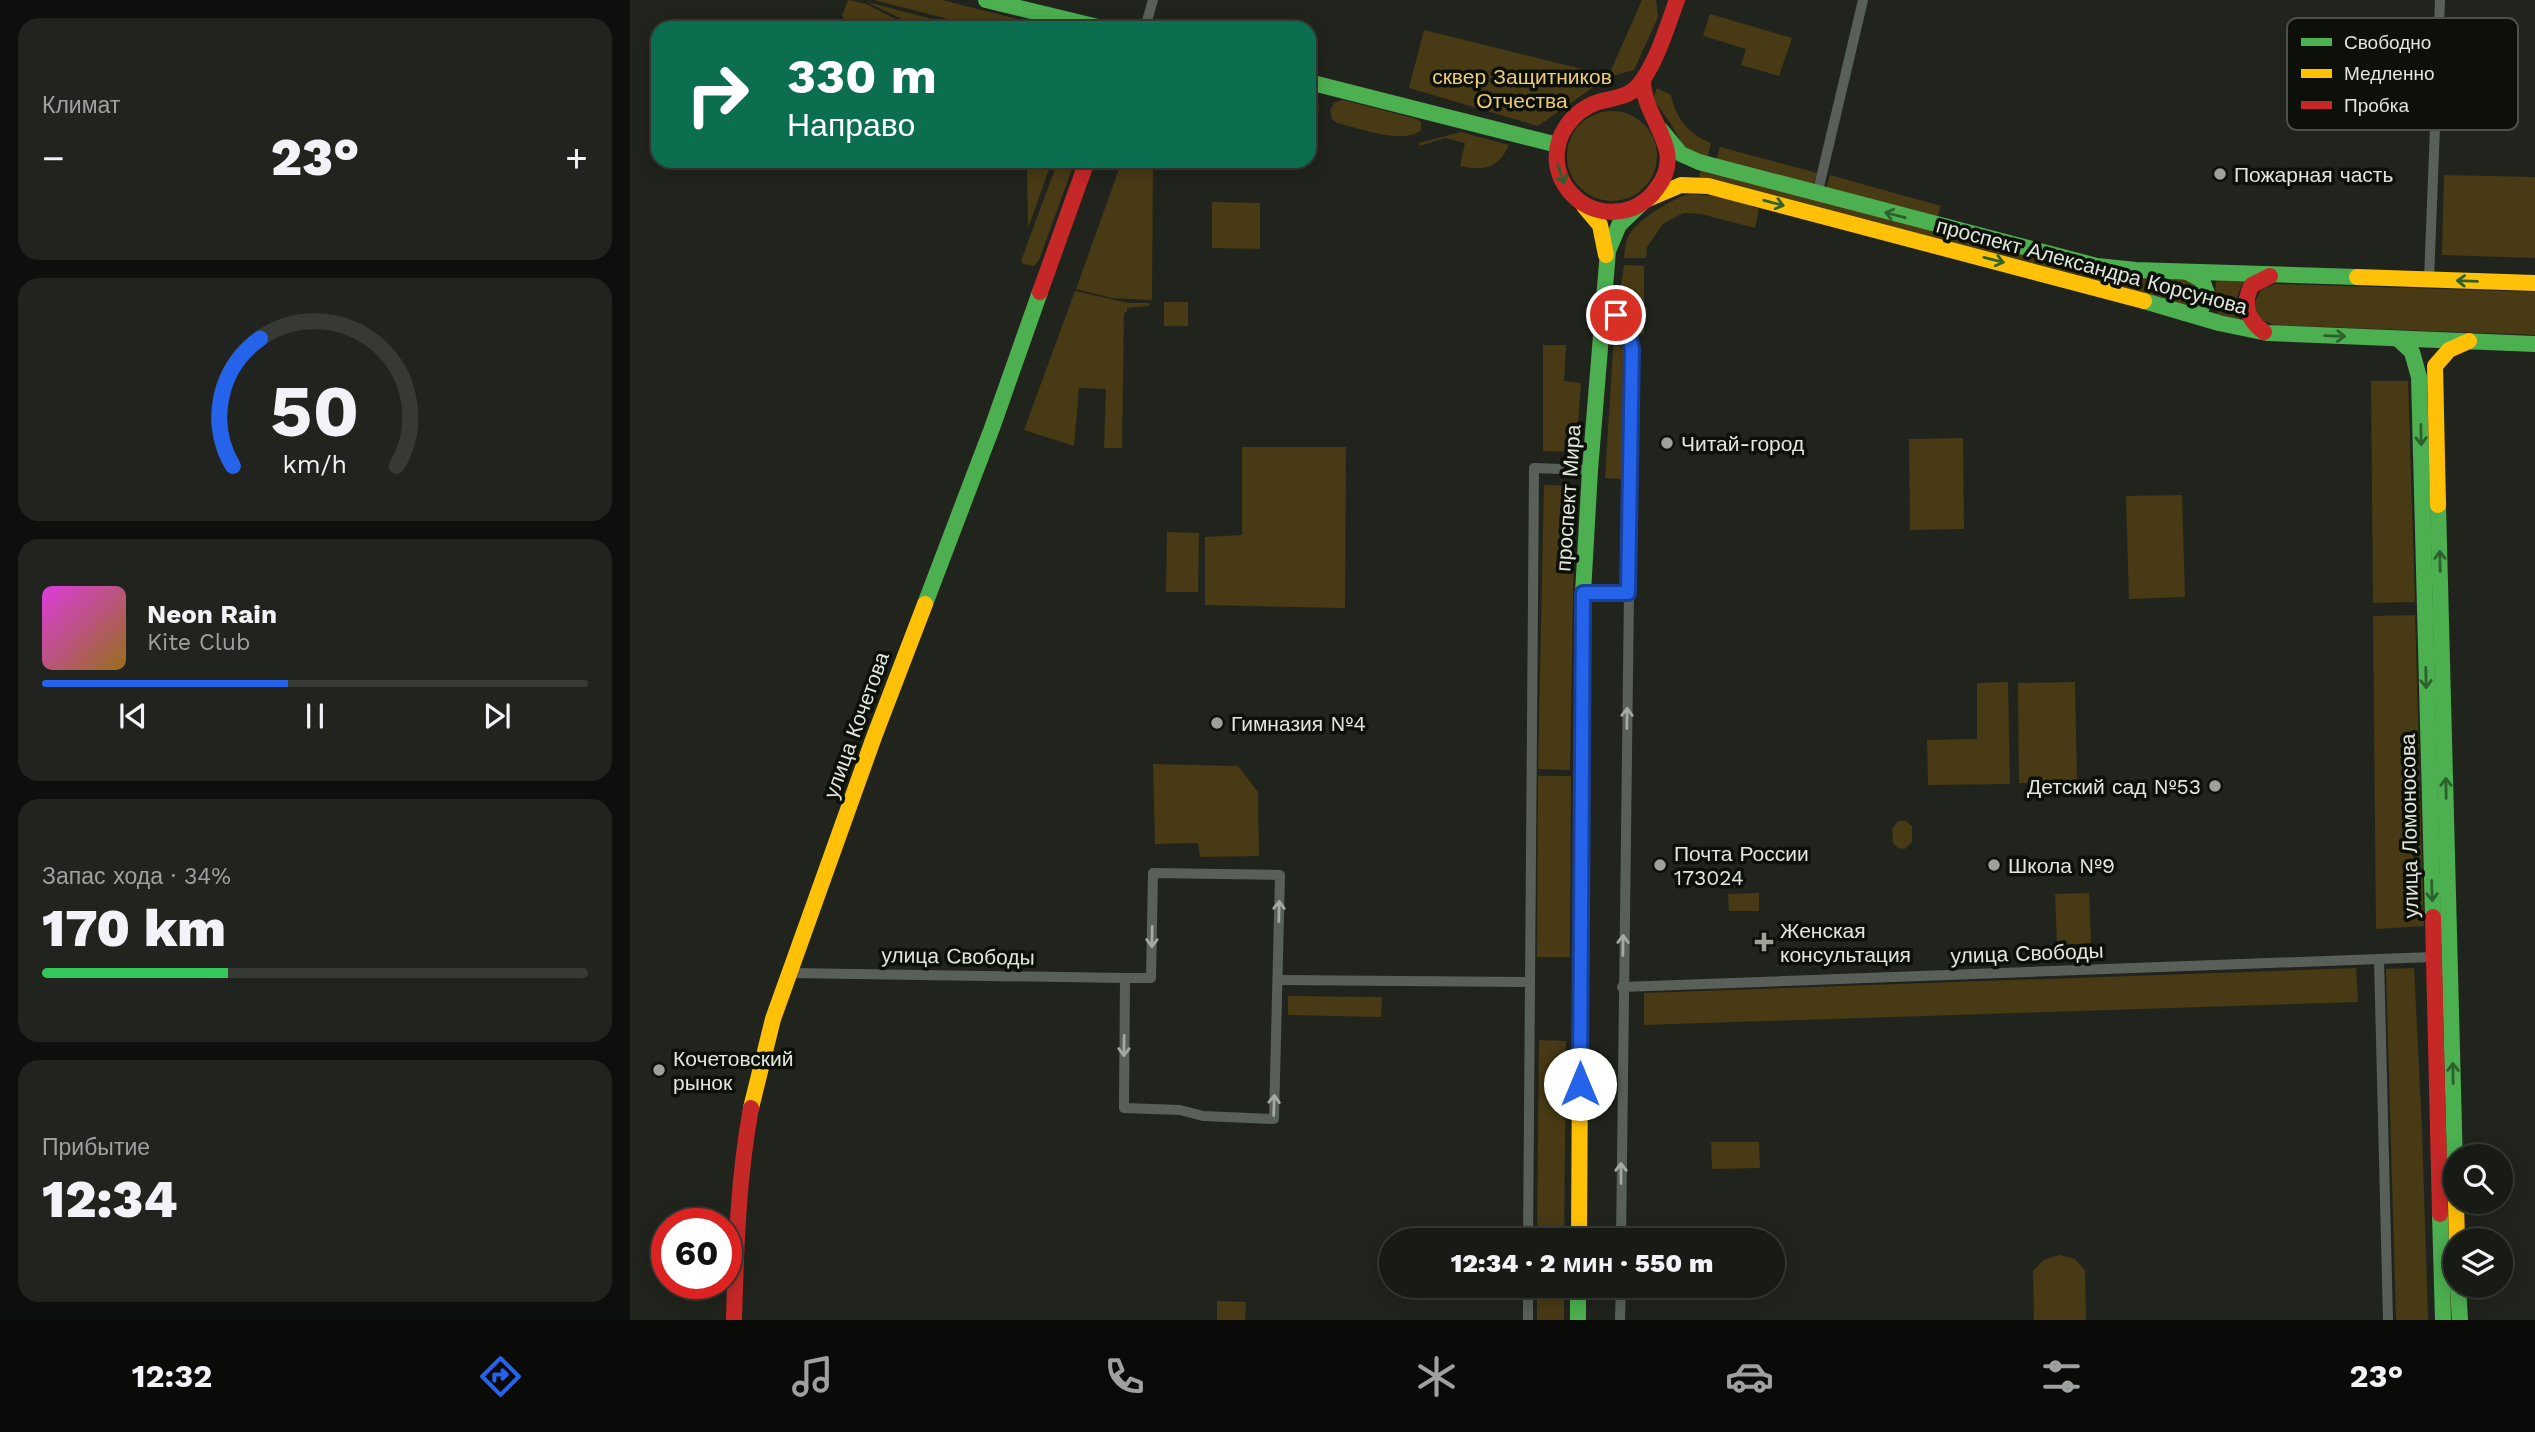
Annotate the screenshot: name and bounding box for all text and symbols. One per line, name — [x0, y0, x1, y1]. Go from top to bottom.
legend — [2287, 18, 2518, 130]
text: Свободно — [2344, 31, 2431, 54]
text: 330 m — [787, 47, 937, 105]
icon: right — [672, 49, 763, 140]
text: Медленно — [2344, 62, 2434, 85]
park label: сквер Защитников Отчества — [1432, 64, 1612, 113]
text: Климат — [42, 92, 120, 119]
text: Пробка — [2344, 94, 2409, 117]
text: Направо — [787, 106, 915, 144]
text: 23° — [271, 127, 359, 188]
text: − — [42, 136, 65, 180]
text: + — [565, 136, 588, 180]
one-way arrow — [1556, 162, 1568, 184]
place label: Пожарная часть — [2234, 162, 2393, 187]
marker: Пожарная часть — [2212, 166, 2228, 182]
one-way arrow — [1762, 197, 1784, 210]
one-way arrow — [1884, 208, 1907, 221]
street label: проспект Александра Корсунова — [1934, 212, 2251, 320]
one-way arrow — [1982, 254, 2005, 267]
one-way arrow — [2456, 274, 2479, 287]
pin — [1586, 285, 1646, 345]
icon: arrive — [1597, 296, 1635, 334]
one-way arrow — [2324, 330, 2347, 343]
text: 50 — [270, 368, 360, 454]
street label: проспект Мира — [1550, 423, 1586, 572]
one-way arrow — [2414, 423, 2427, 446]
place label: Читай-город — [1681, 431, 1804, 456]
marker: Читай-город — [1659, 435, 1675, 451]
text: km/h — [283, 449, 347, 478]
one-way arrow — [2434, 550, 2447, 573]
text: Neon Rain — [147, 599, 277, 629]
text: Kite Club — [147, 629, 250, 656]
street label: улица Кочетова — [818, 648, 894, 802]
one-way arrow — [2420, 666, 2433, 689]
icon: previous — [114, 697, 152, 735]
icon: pause — [296, 697, 334, 735]
icon: next — [478, 697, 516, 735]
one-way arrow — [1620, 706, 1633, 729]
place label: Гимназия №4 — [1231, 711, 1366, 736]
marker: Гимназия №4 — [1209, 715, 1225, 731]
street label: улица Ломоносова — [2395, 733, 2423, 919]
place label: Детский сад №53 — [2027, 774, 2201, 799]
one-way arrow — [2439, 777, 2453, 800]
marker: Детский сад №53 — [2207, 778, 2223, 794]
place label: Почта России 173024 — [1674, 841, 1809, 890]
place label: Школа №9 — [2008, 853, 2115, 878]
marker: Почта России 173024 — [1652, 857, 1668, 873]
marker: Школа №9 — [1986, 857, 2002, 873]
text: Запас хода · 34% — [42, 863, 231, 890]
one-way arrow — [2425, 879, 2439, 902]
text: 170 km — [42, 898, 226, 959]
one-way arrow — [1272, 900, 1286, 923]
place label: Женская консультация — [1780, 918, 1911, 967]
one-way arrow — [1145, 925, 1159, 948]
marker: Женская консультация — [1754, 932, 1774, 952]
one-way arrow — [1616, 934, 1630, 957]
street label: улица Свободы — [1950, 938, 2104, 968]
street label: улица Свободы — [881, 942, 1035, 970]
one-way arrow — [1117, 1034, 1131, 1057]
place label: Кочетовский рынок — [673, 1046, 794, 1095]
position arrow — [1543, 1047, 1617, 1121]
marker: Кочетовский рынок — [651, 1062, 667, 1078]
one-way arrow — [2446, 1062, 2460, 1085]
one-way arrow — [1268, 1093, 1281, 1116]
text: Прибытие — [42, 1134, 150, 1161]
map controls — [2443, 1144, 2513, 1298]
button: search — [2443, 1144, 2513, 1214]
one-way arrow — [1614, 1161, 1628, 1184]
text: 12:34 — [42, 1169, 178, 1230]
speed limit sign: 60 — [651, 1208, 742, 1299]
button: layers — [2443, 1228, 2513, 1298]
text: 12:34 · 2 мин · 550 m — [1451, 1248, 1713, 1278]
icon: directions — [476, 1352, 525, 1401]
icon: music — [788, 1352, 837, 1401]
icon: phone — [1100, 1352, 1149, 1401]
icon: climate — [1412, 1352, 1461, 1401]
icon: car — [1725, 1352, 1774, 1401]
icon: filters — [2037, 1352, 2086, 1401]
text: 12:32 — [132, 1357, 212, 1395]
text: 23° — [2349, 1357, 2403, 1395]

